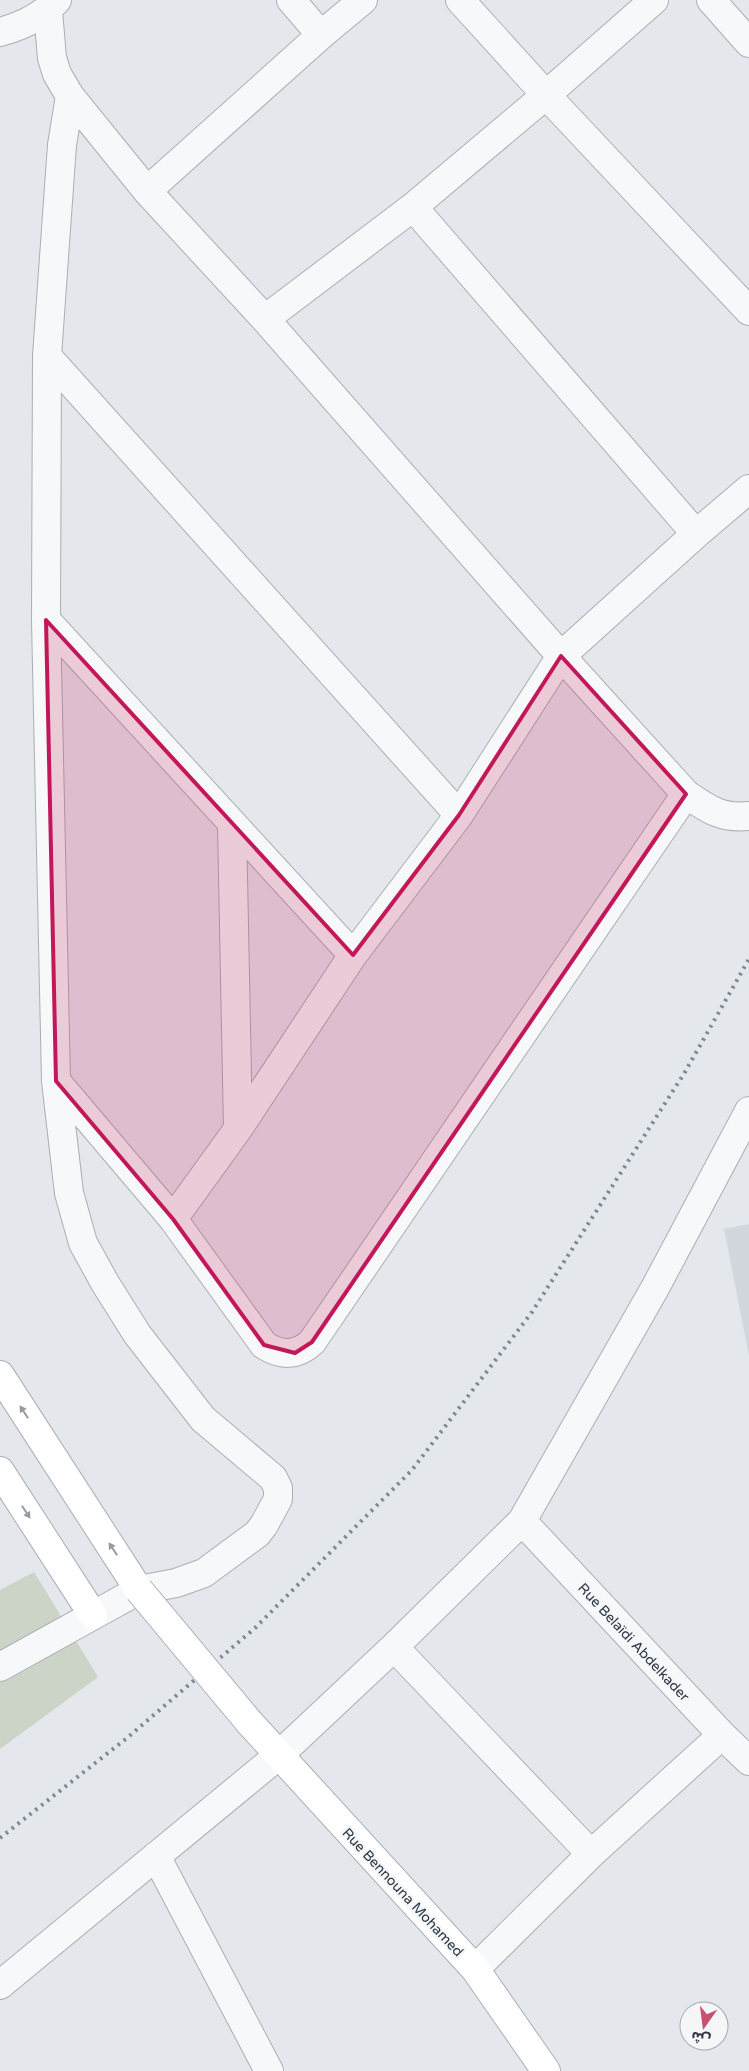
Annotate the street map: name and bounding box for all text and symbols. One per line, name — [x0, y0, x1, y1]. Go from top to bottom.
one-way arrow — [19, 1406, 29, 1419]
one-way arrow — [22, 1506, 31, 1519]
one-way arrow — [108, 1542, 117, 1555]
street label: Rue Belaïdi Abdelkader — [574, 1580, 693, 1705]
street label: Rue Bennouna Mohamed — [339, 1825, 467, 1960]
north arrow — [679, 2001, 729, 2051]
text: ش — [690, 2028, 712, 2049]

